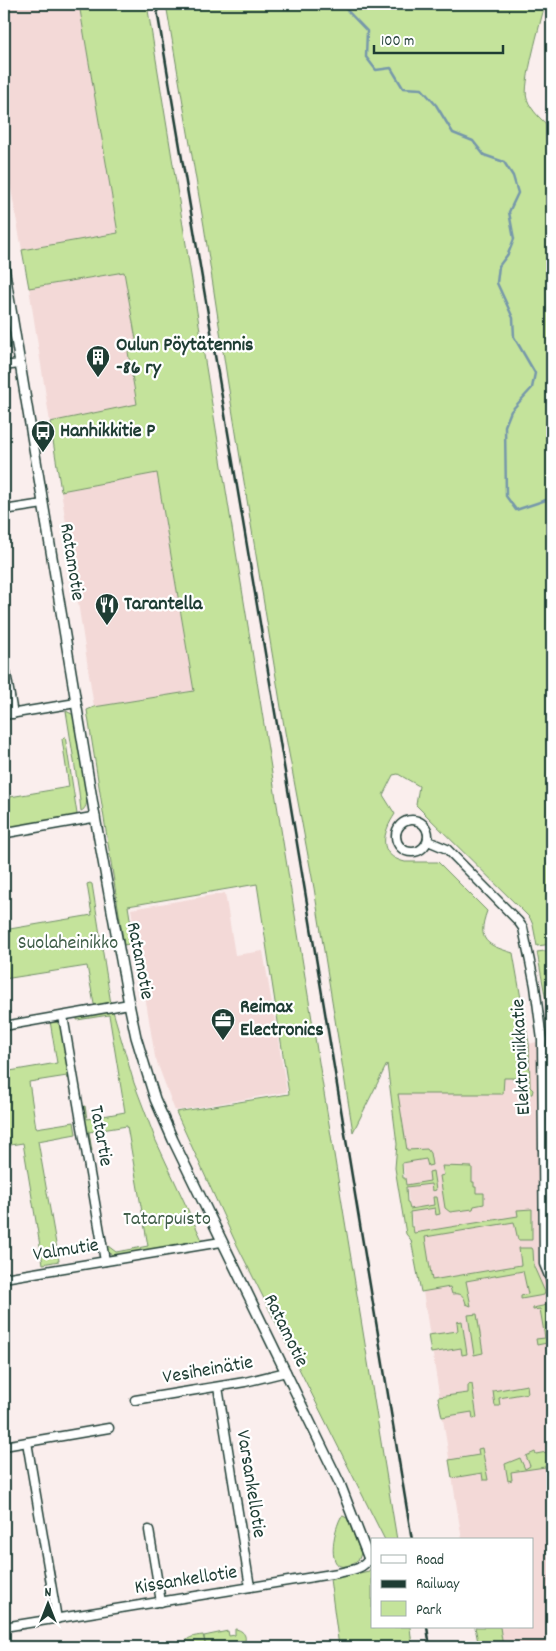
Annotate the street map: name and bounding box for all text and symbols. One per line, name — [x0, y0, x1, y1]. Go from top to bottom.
scale bar — [374, 22, 502, 54]
text: 100 m — [381, 31, 414, 53]
place label: Oulun Pöytätennis -86 ry — [116, 332, 253, 383]
building icon: Oulun Pöytätennis -86 ry — [85, 344, 111, 378]
place label: Hanhikkitie P — [60, 418, 155, 446]
bus stop icon: Hanhikkitie P — [30, 419, 56, 453]
street label: Ratamotie — [51, 521, 91, 603]
place label: Tarantella — [124, 591, 203, 619]
restaurant icon: Tarantella — [94, 592, 120, 626]
street label: Ratamotie — [118, 920, 160, 1002]
park label: Suolaheinikko — [18, 930, 118, 958]
place label: Reimax Electronics — [240, 994, 324, 1045]
street label: Elektroniikkatie — [505, 998, 539, 1116]
office icon: Reimax Electronics — [210, 1007, 236, 1041]
street label: Tatartie — [81, 1103, 119, 1169]
park label: Tatarpuisto — [123, 1206, 211, 1234]
street label: Valmutie — [31, 1232, 101, 1270]
street label: Ratamotie — [255, 1290, 315, 1373]
street label: Vesiheinätie — [161, 1349, 256, 1393]
street label: Varsankellotie — [228, 1428, 272, 1540]
legend — [371, 1538, 534, 1628]
text: Road — [416, 1550, 444, 1572]
street label: Kissankellotie — [133, 1559, 240, 1603]
text: Railway — [416, 1574, 460, 1596]
north arrow — [22, 1578, 72, 1628]
text: N — [45, 1583, 52, 1603]
text: Park — [416, 1600, 442, 1622]

